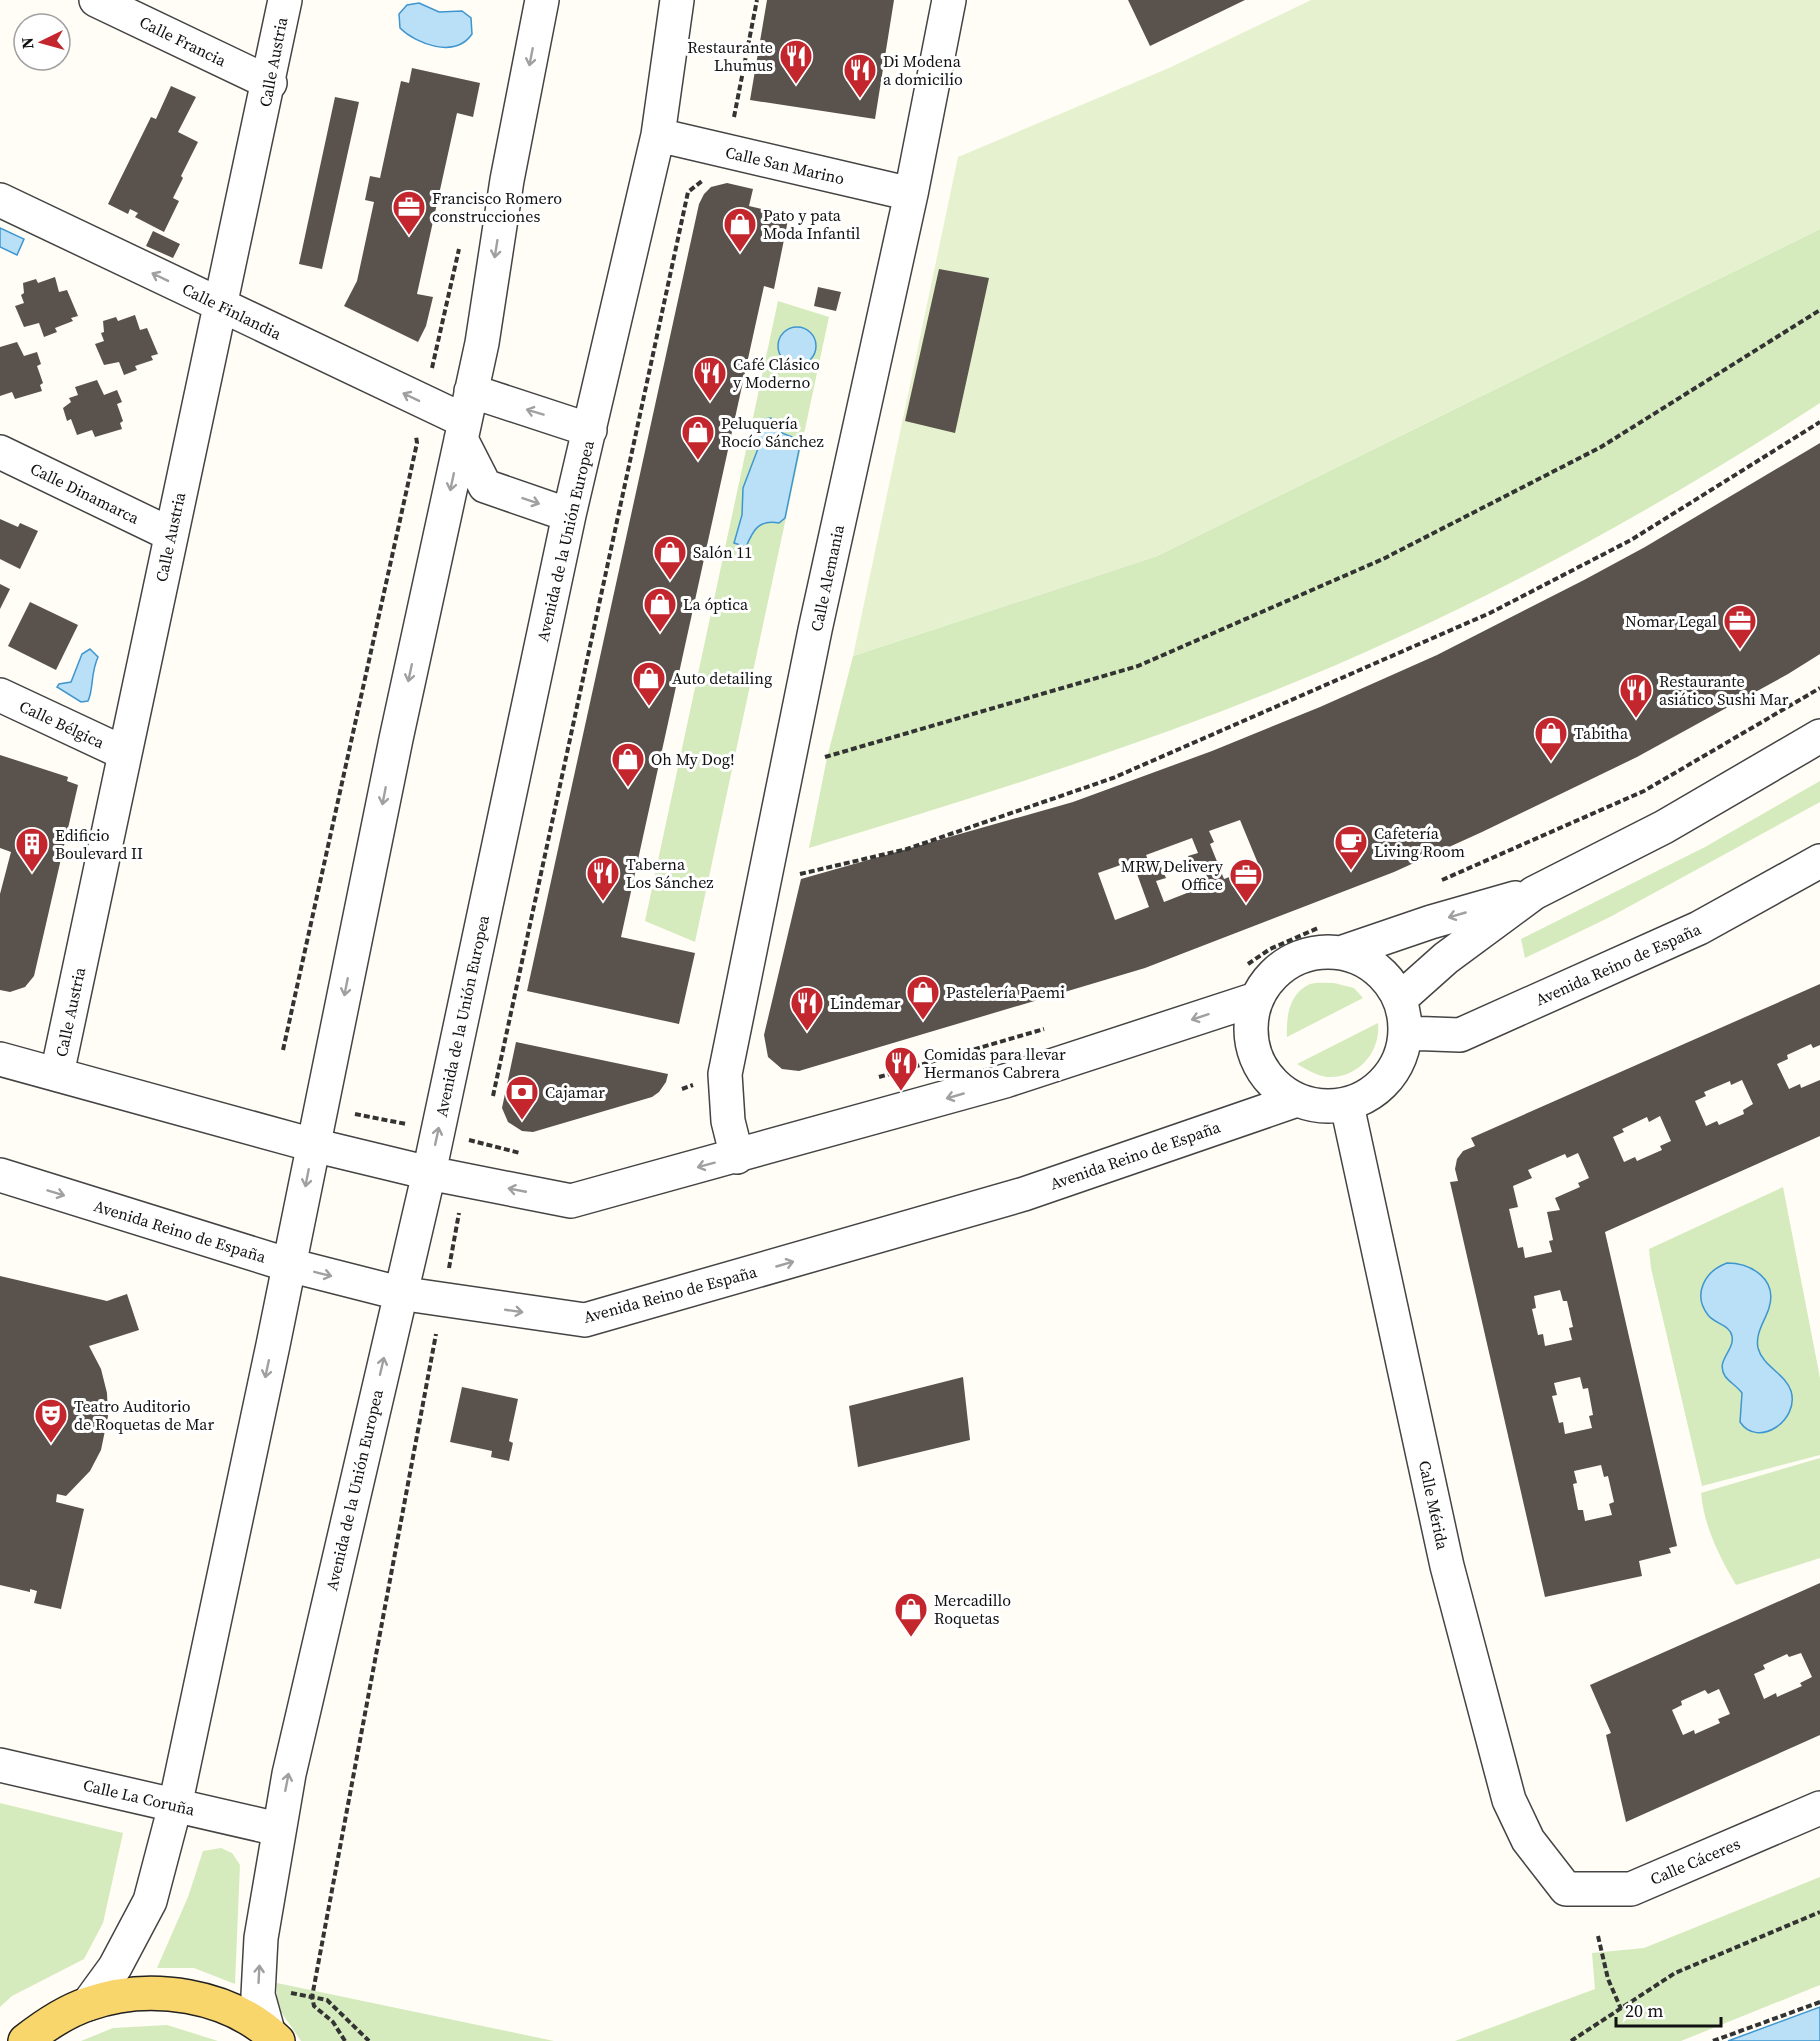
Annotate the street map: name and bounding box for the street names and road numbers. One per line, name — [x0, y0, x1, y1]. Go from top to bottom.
street label: Calle Francia — [136, 11, 231, 72]
street label: Calle Austria — [254, 14, 293, 109]
street label: Calle San Marino — [723, 141, 847, 189]
street label: Calle Finlandia — [179, 278, 286, 345]
street label: Avenida de la Unión Europea — [531, 438, 599, 644]
street label: Calle Dinamarca — [27, 457, 144, 529]
street label: Calle Austria — [150, 489, 190, 584]
street label: Calle Alemania — [805, 522, 849, 633]
street label: Calle Bélgica — [16, 695, 109, 754]
street label: Avenida de la Unión Europea — [430, 912, 494, 1119]
street label: Avenida Reino de España — [1532, 917, 1705, 1010]
street label: Calle Austria — [50, 964, 90, 1059]
street label: Avenida Reino de España — [1047, 1115, 1224, 1195]
street label: Avenida Reino de España — [91, 1194, 270, 1268]
street label: Avenida Reino de España — [581, 1260, 760, 1328]
street label: Avenida de la Unión Europea — [320, 1387, 388, 1593]
street label: Calle Mérida — [1414, 1458, 1454, 1552]
street label: Calle La Coruña — [81, 1773, 198, 1821]
street label: Calle Cáceres — [1647, 1832, 1743, 1890]

